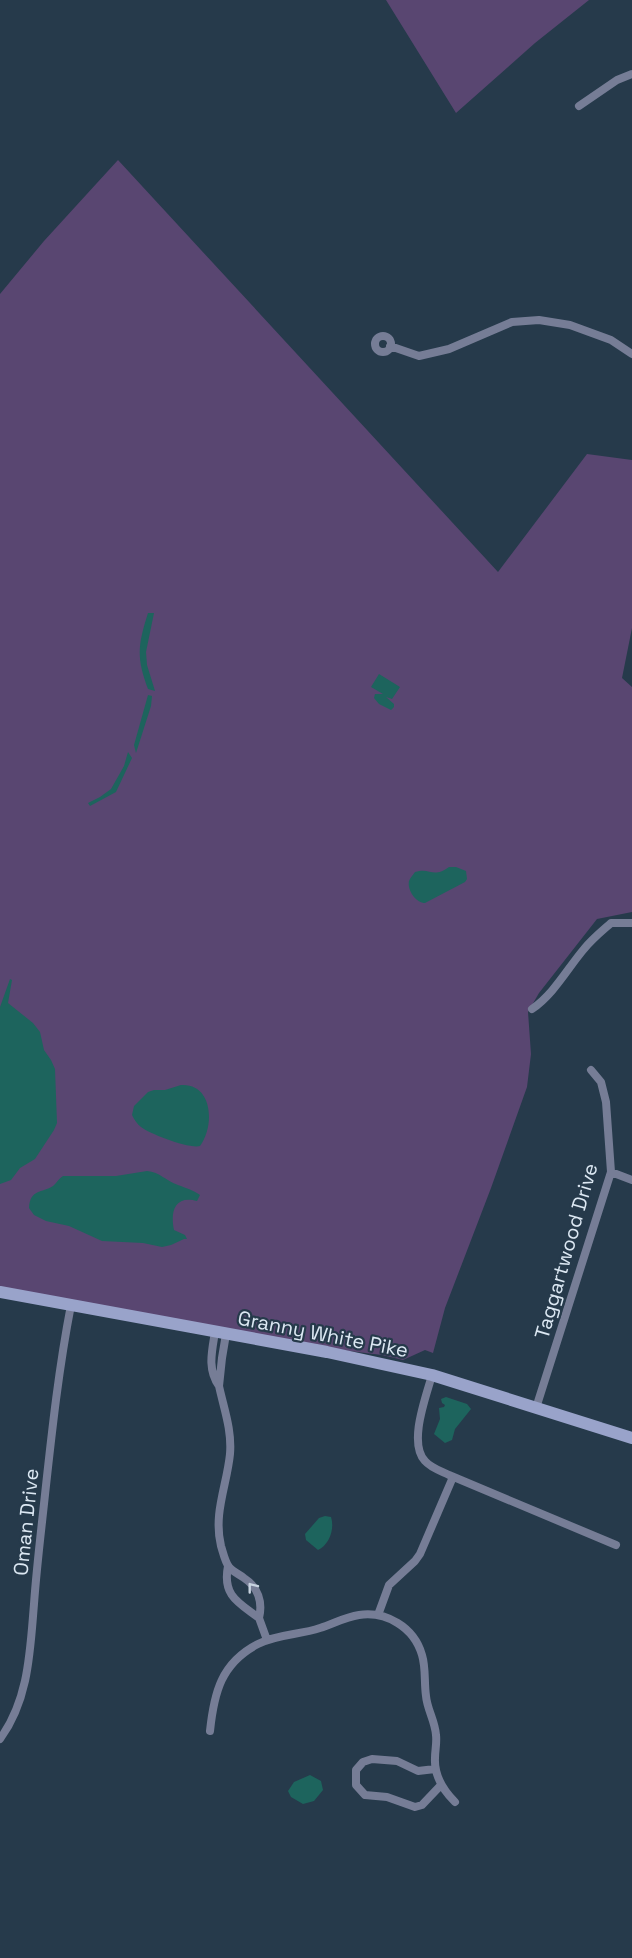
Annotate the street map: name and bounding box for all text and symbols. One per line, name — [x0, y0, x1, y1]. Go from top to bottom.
street label: Taggartwood Drive — [528, 1160, 604, 1342]
street label: Granny White Pike — [236, 1305, 410, 1363]
street label: Oman Drive — [7, 1467, 45, 1577]
one-way arrow — [249, 1583, 260, 1594]

